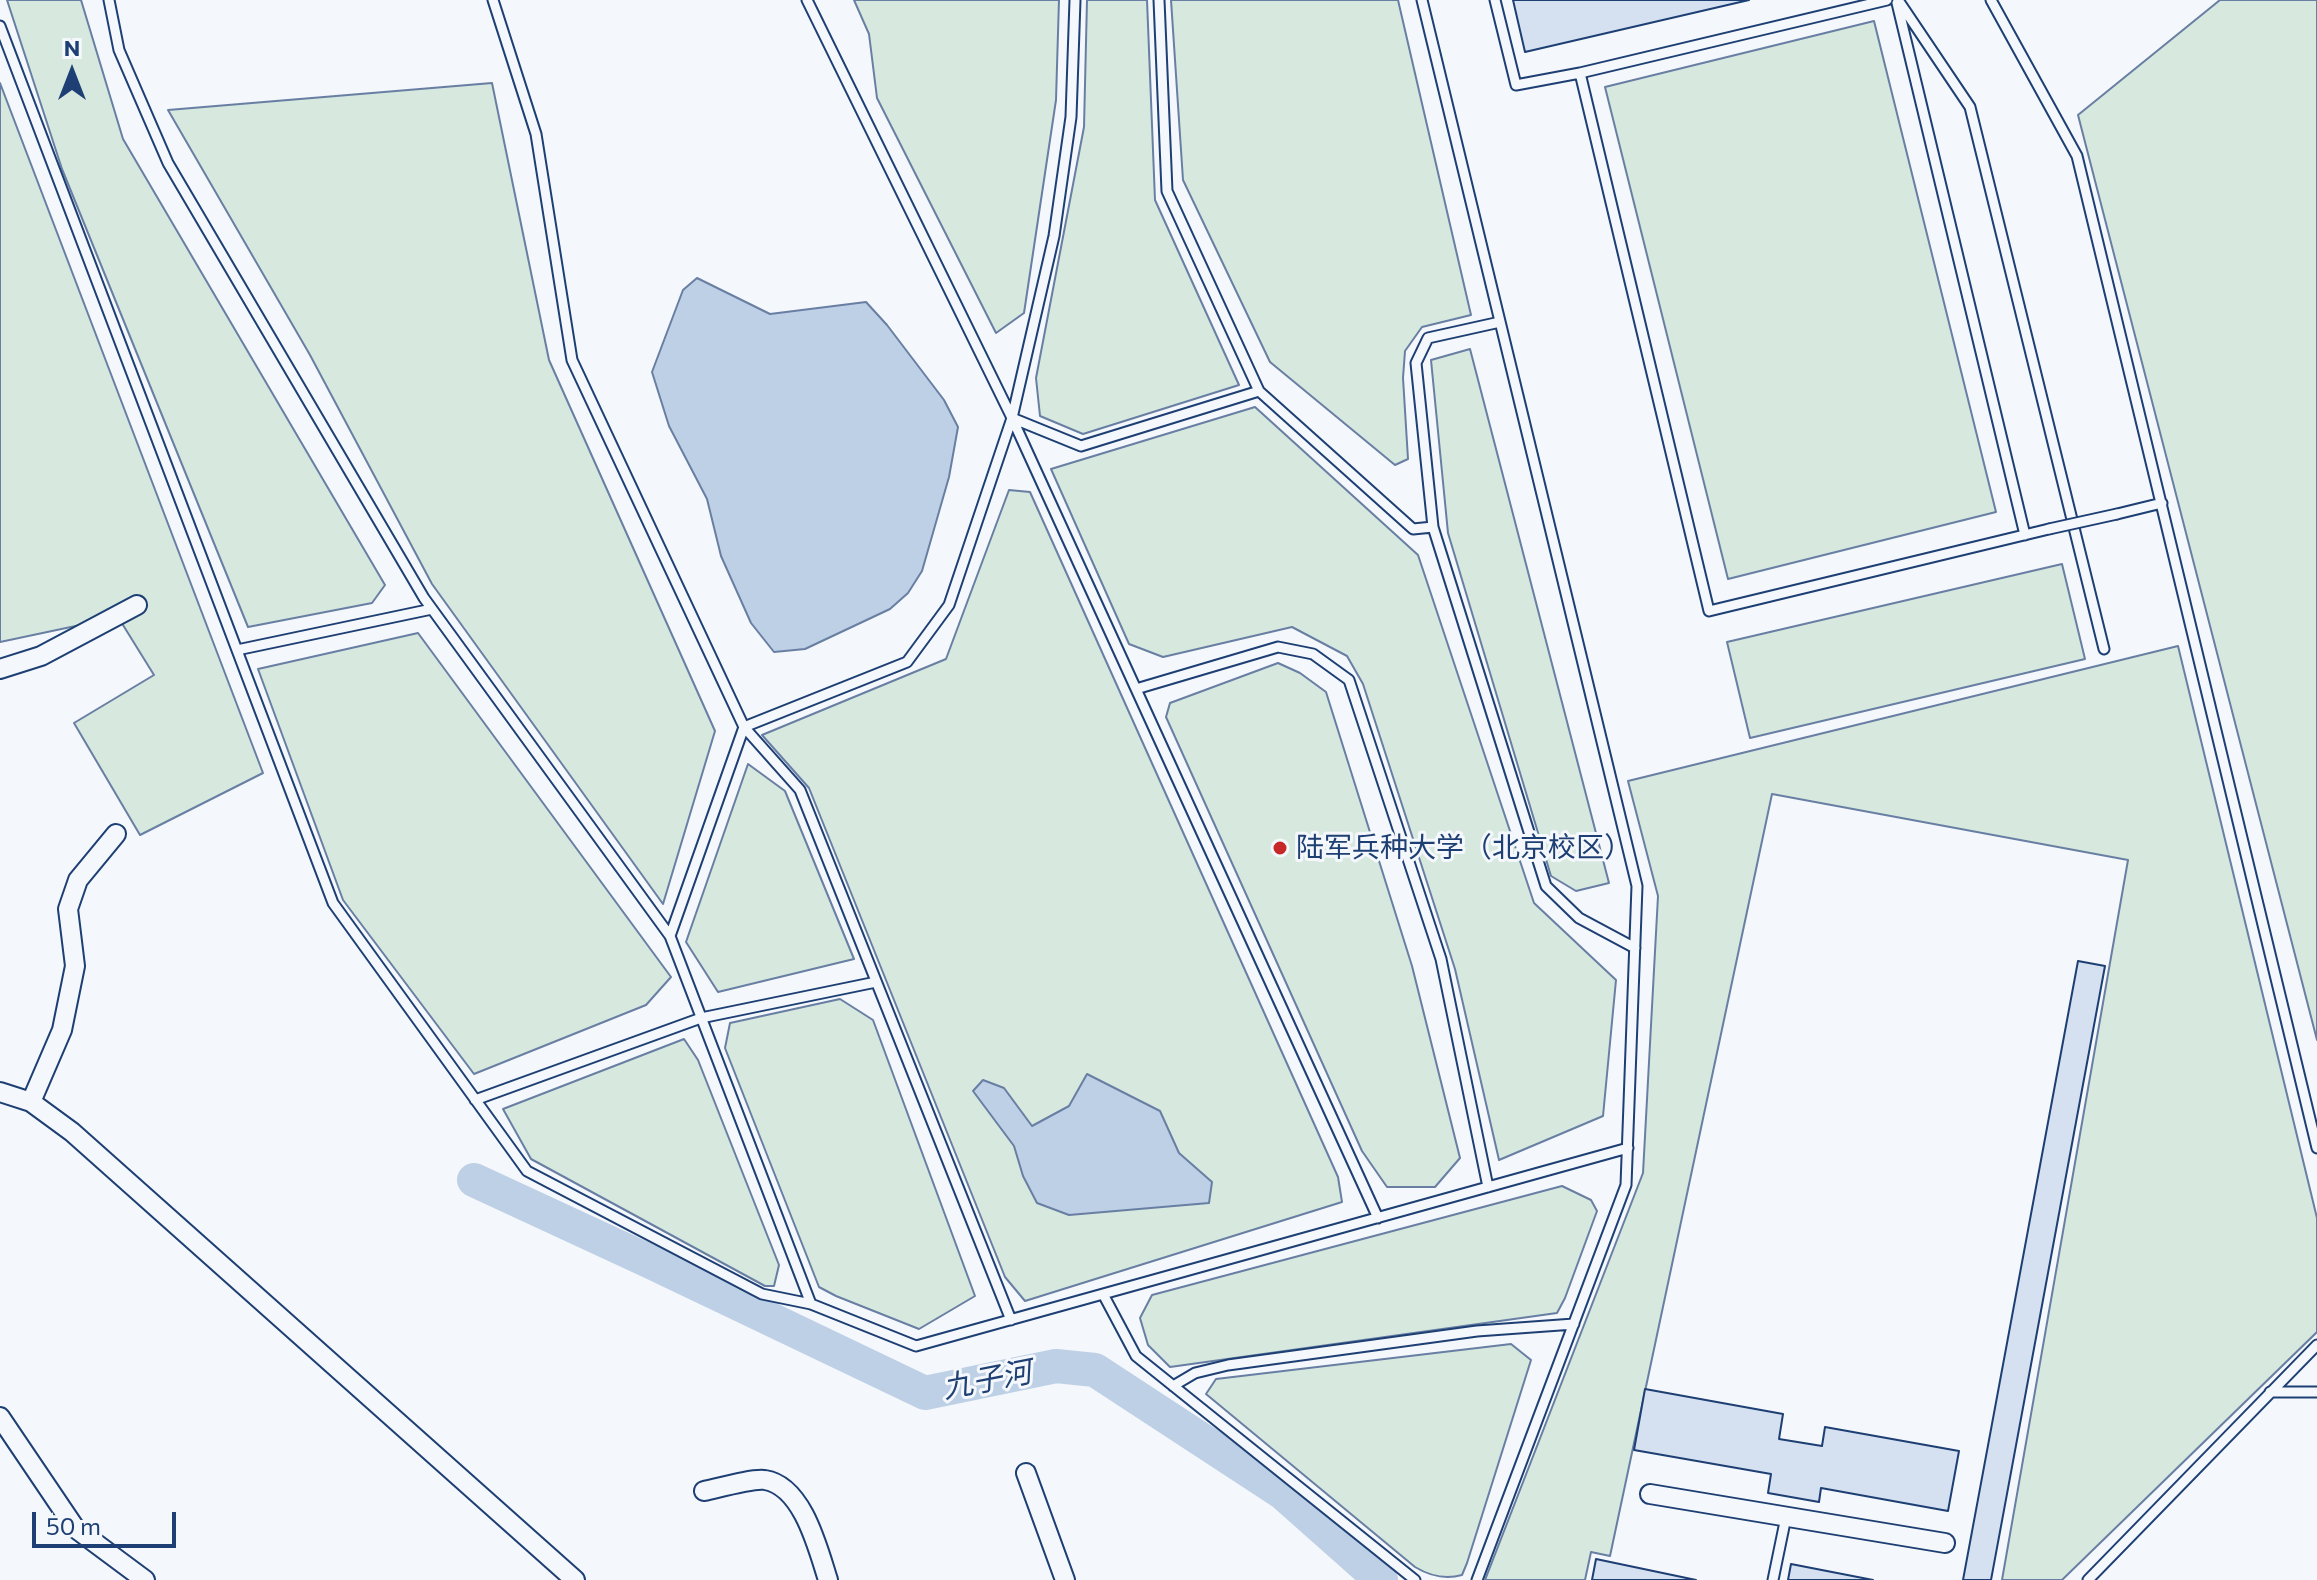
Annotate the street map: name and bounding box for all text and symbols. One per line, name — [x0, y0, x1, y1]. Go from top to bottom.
north arrow — [32, 32, 112, 112]
text: N — [64, 34, 80, 61]
place label: 陆军兵种大学（北京校区） — [1296, 831, 1632, 865]
marker: 陆军兵种大学（北京校区） — [1271, 839, 1289, 857]
water label: 九子河 — [939, 1354, 1035, 1406]
scale bar — [36, 1496, 180, 1546]
text: 50 m — [46, 1511, 101, 1540]

